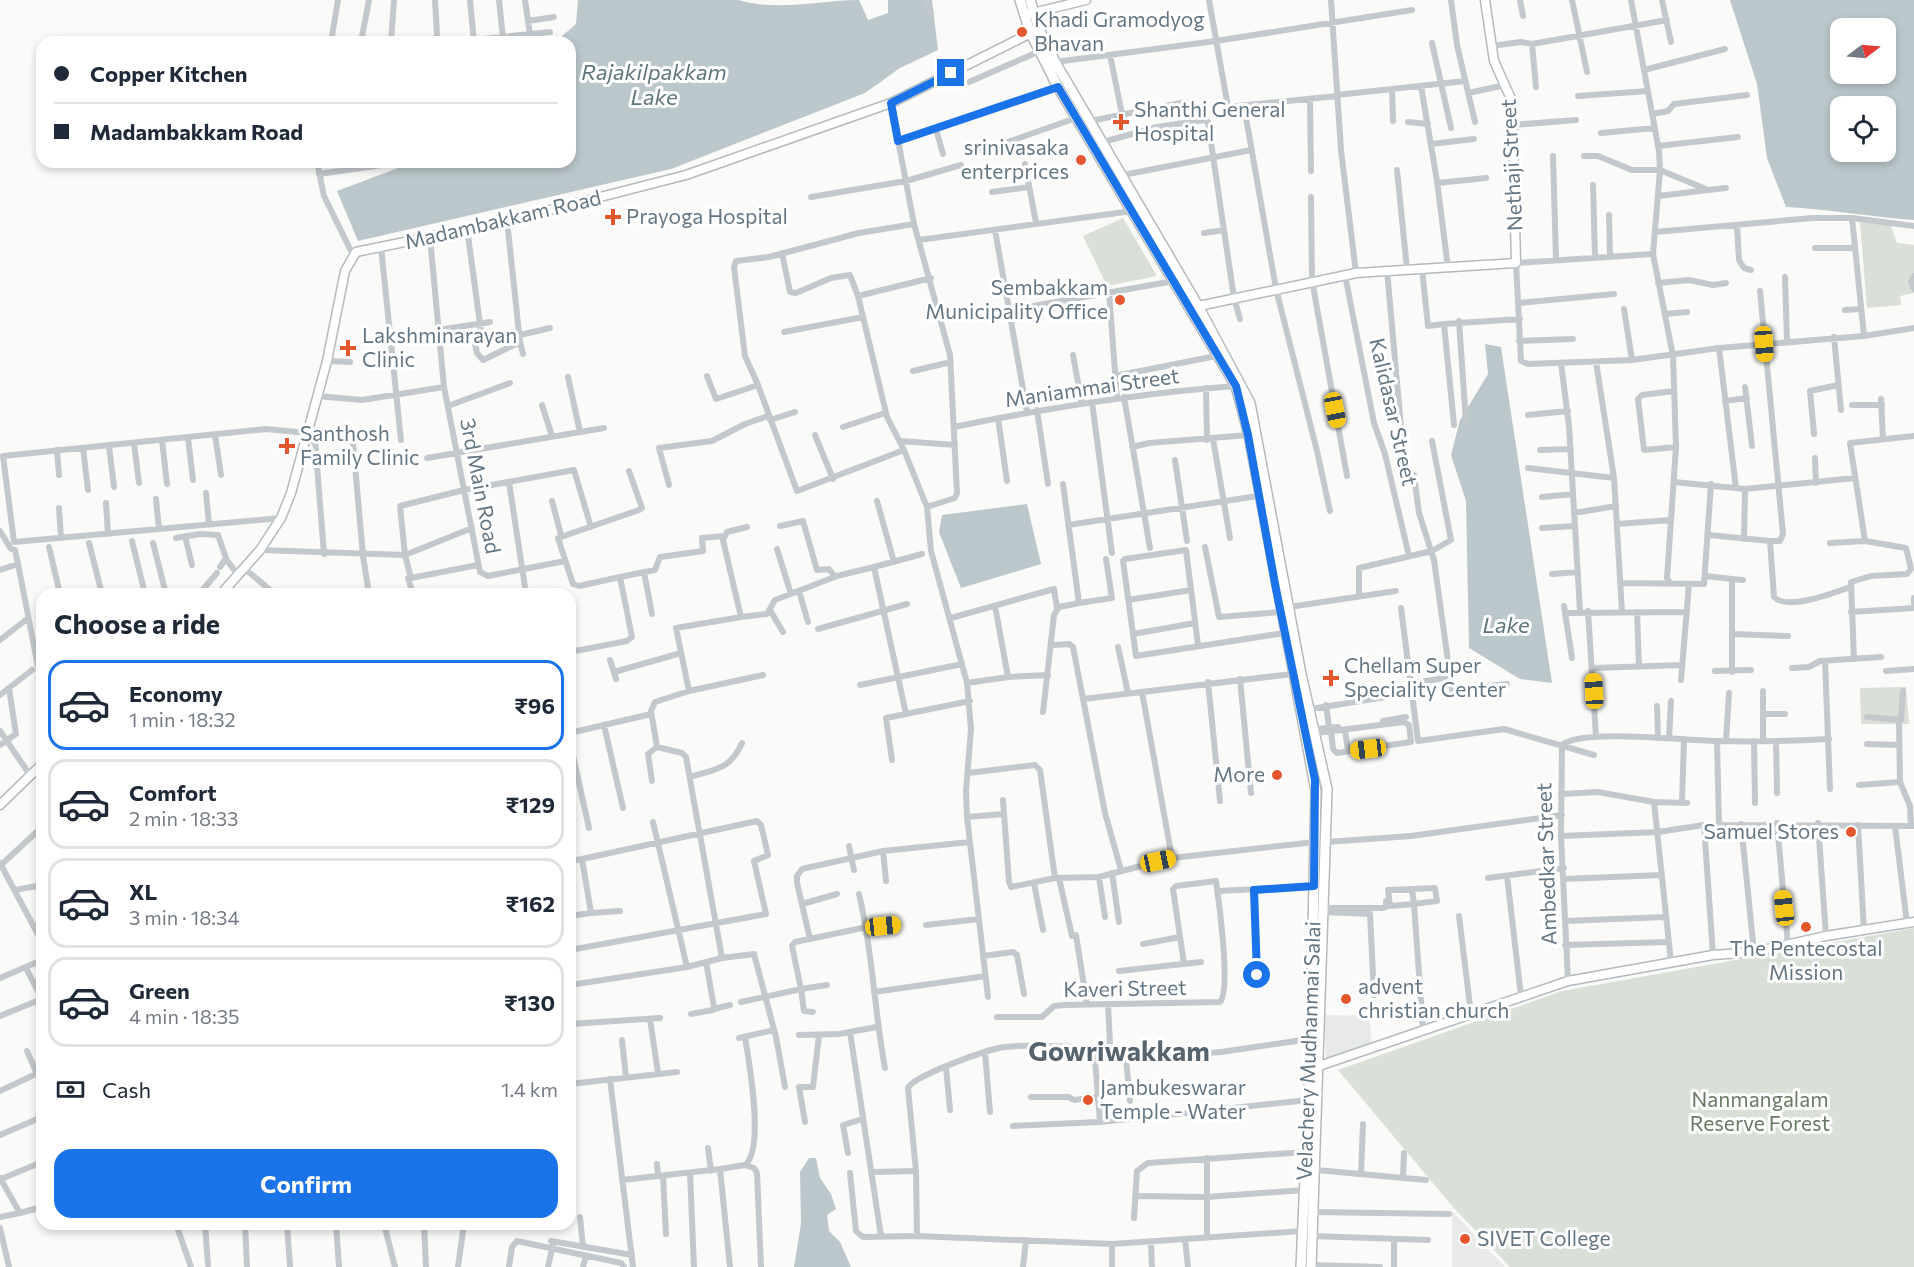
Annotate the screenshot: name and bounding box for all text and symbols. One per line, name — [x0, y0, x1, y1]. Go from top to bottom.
place label: Khadi Gramodyog Bhavan — [1034, 6, 1205, 55]
north arrow — [1830, 18, 1896, 84]
map controls — [1830, 18, 1896, 162]
marker: Khadi Gramodyog Bhavan — [1015, 25, 1029, 39]
water label: Rajakilpakkam Lake — [581, 58, 727, 110]
route end — [937, 59, 964, 86]
text: Copper Kitchen — [90, 60, 248, 87]
place label: Shanthi General Hospital — [1134, 96, 1286, 145]
button: locate — [1830, 96, 1896, 162]
street label: Nethaji Street — [1495, 98, 1526, 232]
marker: Shanthi General Hospital — [1112, 113, 1130, 131]
text: Madambakkam Road — [90, 118, 303, 145]
place label: srinivasaka enterprices — [961, 134, 1069, 183]
marker: srinivasaka enterprices — [1074, 153, 1088, 167]
street label: Madambakkam Road — [402, 184, 603, 253]
place label: Prayoga Hospital — [626, 203, 788, 228]
marker: Prayoga Hospital — [604, 208, 622, 226]
place label: Sembakkam Municipality Office — [925, 274, 1108, 323]
marker: Sembakkam Municipality Office — [1113, 293, 1127, 307]
place label: Lakshminarayan Clinic — [362, 322, 517, 371]
car — [1754, 325, 1774, 363]
street label: Kalidasar Street — [1365, 335, 1424, 488]
marker: Lakshminarayan Clinic — [339, 339, 357, 357]
street label: Maniammai Street — [1003, 362, 1181, 411]
car — [1323, 391, 1347, 429]
street label: 3rd Main Road — [456, 416, 507, 556]
place label: Santhosh Family Clinic — [300, 420, 419, 469]
marker: Santhosh Family Clinic — [278, 437, 296, 455]
text: Choose a ride — [54, 607, 220, 640]
water label: Lake — [1482, 611, 1530, 638]
place label: Chellam Super Speciality Center — [1344, 652, 1506, 701]
marker: Chellam Super Speciality Center — [1322, 669, 1340, 687]
car — [1584, 673, 1604, 709]
icon: car — [57, 678, 111, 732]
text: Economy — [129, 680, 223, 707]
text: ₹96 — [514, 692, 555, 719]
text: 1 min · 18:32 — [129, 707, 236, 731]
car — [1349, 738, 1387, 760]
place label: More — [1213, 761, 1265, 786]
marker: More — [1270, 768, 1284, 782]
icon: car — [57, 777, 111, 831]
text: Comfort — [129, 779, 217, 806]
street label: Ambedkar Street — [1530, 782, 1561, 946]
text: ₹129 — [505, 791, 555, 818]
text: 2 min · 18:33 — [129, 806, 239, 830]
place label: Samuel Stores — [1703, 818, 1839, 843]
marker: Samuel Stores — [1844, 825, 1858, 839]
car — [1139, 848, 1177, 874]
icon: car — [57, 876, 111, 930]
text: XL — [129, 878, 157, 905]
car — [1773, 889, 1795, 927]
text: ₹162 — [505, 890, 555, 917]
text: 3 min · 18:34 — [129, 905, 240, 929]
car — [864, 915, 902, 937]
marker: The Pentecostal Mission — [1799, 920, 1813, 934]
street label: Velachery Mudhanmai Salai — [1290, 921, 1325, 1181]
place label: The Pentecostal Mission — [1729, 935, 1883, 984]
route start — [1243, 961, 1270, 988]
place label: advent christian church — [1358, 973, 1509, 1022]
street label: Kaveri Street — [1063, 974, 1187, 1001]
icon: car — [57, 975, 111, 1029]
text: Green — [129, 977, 190, 1004]
text: ₹130 — [504, 989, 555, 1016]
marker: advent christian church — [1339, 992, 1353, 1006]
text: 4 min · 18:35 — [129, 1004, 240, 1028]
district label: Gowriwakkam — [1028, 1034, 1210, 1067]
icon: cash — [54, 1073, 87, 1106]
place label: Jambukeswarar Temple - Water — [1100, 1074, 1246, 1123]
text: Cash — [102, 1076, 151, 1103]
text: 1.4 km — [501, 1077, 558, 1101]
park label: Nanmangalam Reserve Forest — [1690, 1086, 1830, 1135]
marker: Jambukeswarar Temple - Water — [1081, 1093, 1095, 1107]
button: Confirm — [54, 1149, 558, 1218]
place label: SIVET College — [1477, 1225, 1610, 1250]
marker: SIVET College — [1458, 1232, 1472, 1246]

